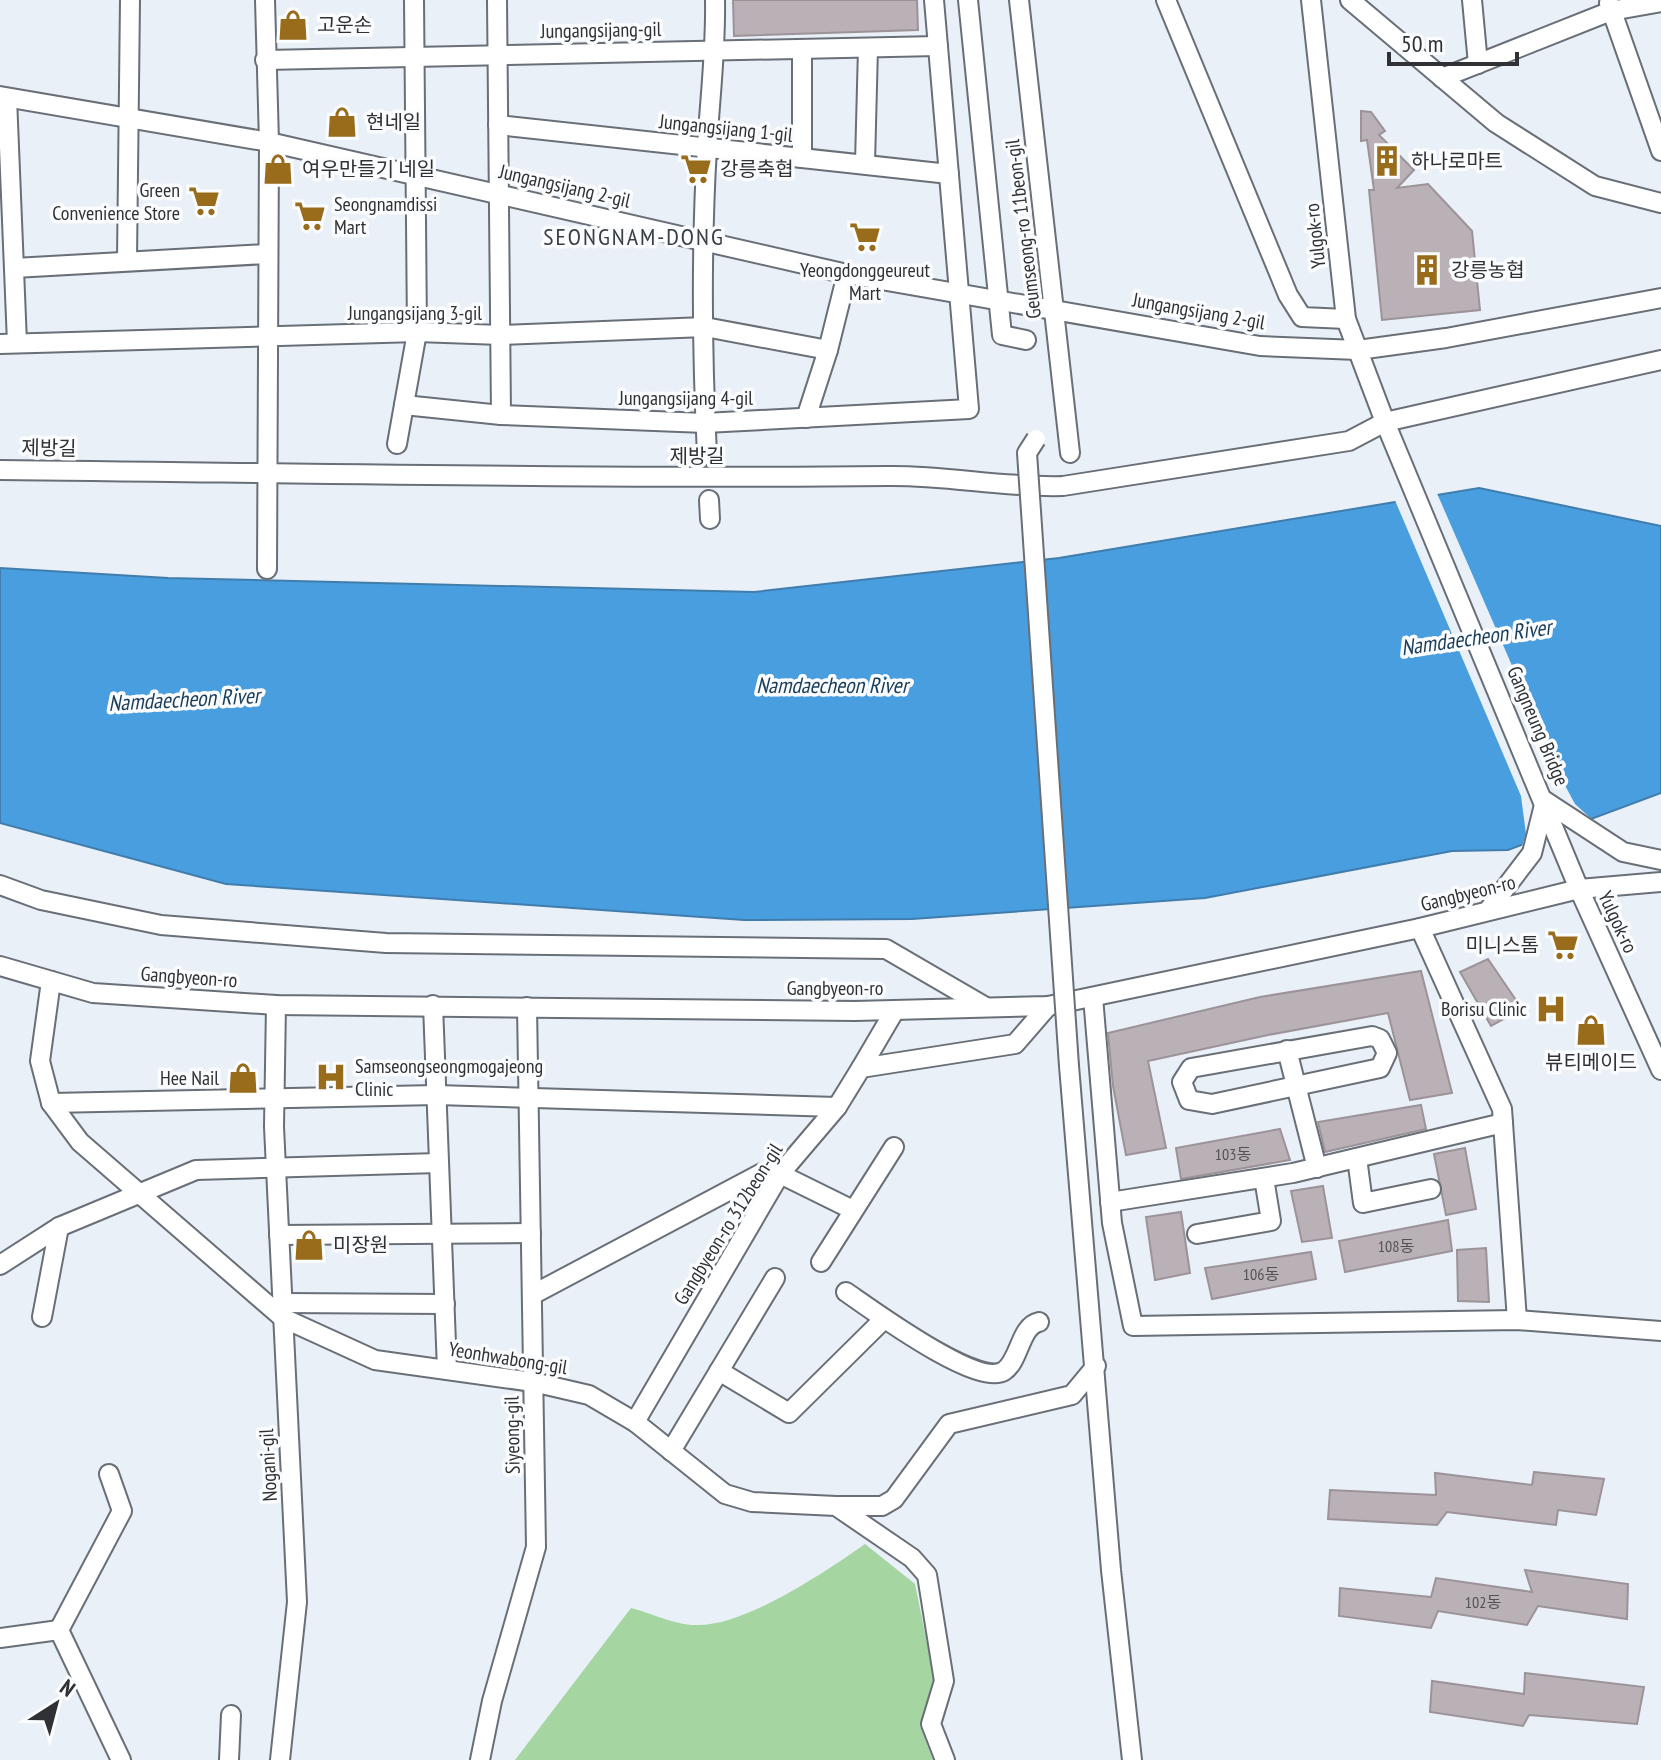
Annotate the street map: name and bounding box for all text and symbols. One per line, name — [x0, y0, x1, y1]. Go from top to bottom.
shop icon: 고운손 — [276, 8, 310, 42]
place label: 고운손 — [317, 12, 372, 38]
street label: Jungangsijang-gil — [539, 16, 662, 44]
scale bar — [1389, 16, 1517, 66]
text: 50 m — [1401, 28, 1443, 59]
shop icon: 현네일 — [325, 105, 359, 139]
street label: Jungangsijang 1-gil — [657, 108, 794, 148]
place label: 현네일 — [366, 109, 421, 135]
street label: Geumseong-ro 11beon-gil — [999, 137, 1047, 320]
building icon: 하나로마트 — [1370, 144, 1404, 178]
place label: 하나로마트 — [1411, 148, 1503, 174]
shop icon: 여우만들기 네일 — [261, 152, 295, 186]
supermarket icon: 강릉축협 — [679, 152, 713, 186]
place label: 여우만들기 네일 — [302, 156, 435, 182]
place label: 강릉축협 — [720, 156, 794, 182]
street label: Jungangsijang 2-gil — [496, 158, 633, 214]
place label: Green Convenience Store — [52, 177, 180, 226]
supermarket icon: Green Convenience Store — [187, 184, 221, 218]
place label: Seongnamdissi Mart — [334, 191, 437, 240]
supermarket icon: Seongnamdissi Mart — [293, 199, 327, 233]
street label: Yulgok-ro — [1299, 202, 1331, 270]
supermarket icon: Yeongdonggeureut Mart — [848, 220, 882, 254]
district label: SEONGNAM-DONG — [543, 221, 725, 252]
building icon: 강릉농협 — [1410, 253, 1444, 287]
place label: Yeongdonggeureut Mart — [800, 257, 931, 306]
place label: 강릉농협 — [1451, 257, 1525, 283]
street label: Jungangsijang 2-gil — [1130, 286, 1267, 335]
street label: Jungangsijang 3-gil — [347, 300, 482, 326]
street label: Jungangsijang 4-gil — [618, 385, 753, 411]
street label: 제방길 — [21, 435, 77, 461]
street label: 제방길 — [669, 443, 725, 469]
water label: Namdaecheon River — [1399, 612, 1556, 661]
street label: Gangneung Bridge — [1501, 662, 1575, 790]
water label: Namdaecheon River — [756, 671, 911, 699]
water label: Namdaecheon River — [108, 681, 263, 717]
street label: Gangbyeon-ro — [1418, 869, 1518, 917]
street label: Yulgok-ro — [1592, 887, 1644, 957]
supermarket icon: 미니스톰 — [1546, 928, 1580, 962]
place label: 미니스톰 — [1465, 932, 1539, 958]
street label: Gangbyeon-ro — [140, 961, 238, 993]
street label: Gangbyeon-ro — [787, 975, 883, 1001]
hospital icon: Borisu Clinic — [1534, 992, 1568, 1026]
place label: Borisu Clinic — [1441, 996, 1527, 1022]
shop icon: 뷰티메이드 — [1574, 1013, 1608, 1047]
place label: 뷰티메이드 — [1545, 1049, 1637, 1075]
place label: Samseongseongmogajeong Clinic — [355, 1053, 543, 1102]
hospital icon: Samseongseongmogajeong Clinic — [314, 1060, 348, 1094]
shop icon: Hee Nail — [226, 1061, 260, 1095]
place label: Hee Nail — [160, 1065, 219, 1091]
street label: Gangbyeon-ro 312beon-gil — [668, 1138, 788, 1310]
house number: 103동 — [1215, 1144, 1251, 1164]
shop icon: 미장원 — [292, 1228, 326, 1262]
place label: 미장원 — [333, 1232, 388, 1258]
house number: 108동 — [1378, 1236, 1414, 1256]
house number: 106동 — [1243, 1264, 1279, 1284]
street label: Yeonhwabong-gil — [447, 1336, 570, 1380]
street label: Siyeong-gil — [498, 1395, 526, 1474]
street label: Nogani-gil — [253, 1428, 283, 1502]
house number: 102동 — [1465, 1592, 1501, 1612]
north arrow — [16, 1664, 96, 1744]
text: N — [55, 1673, 81, 1703]

